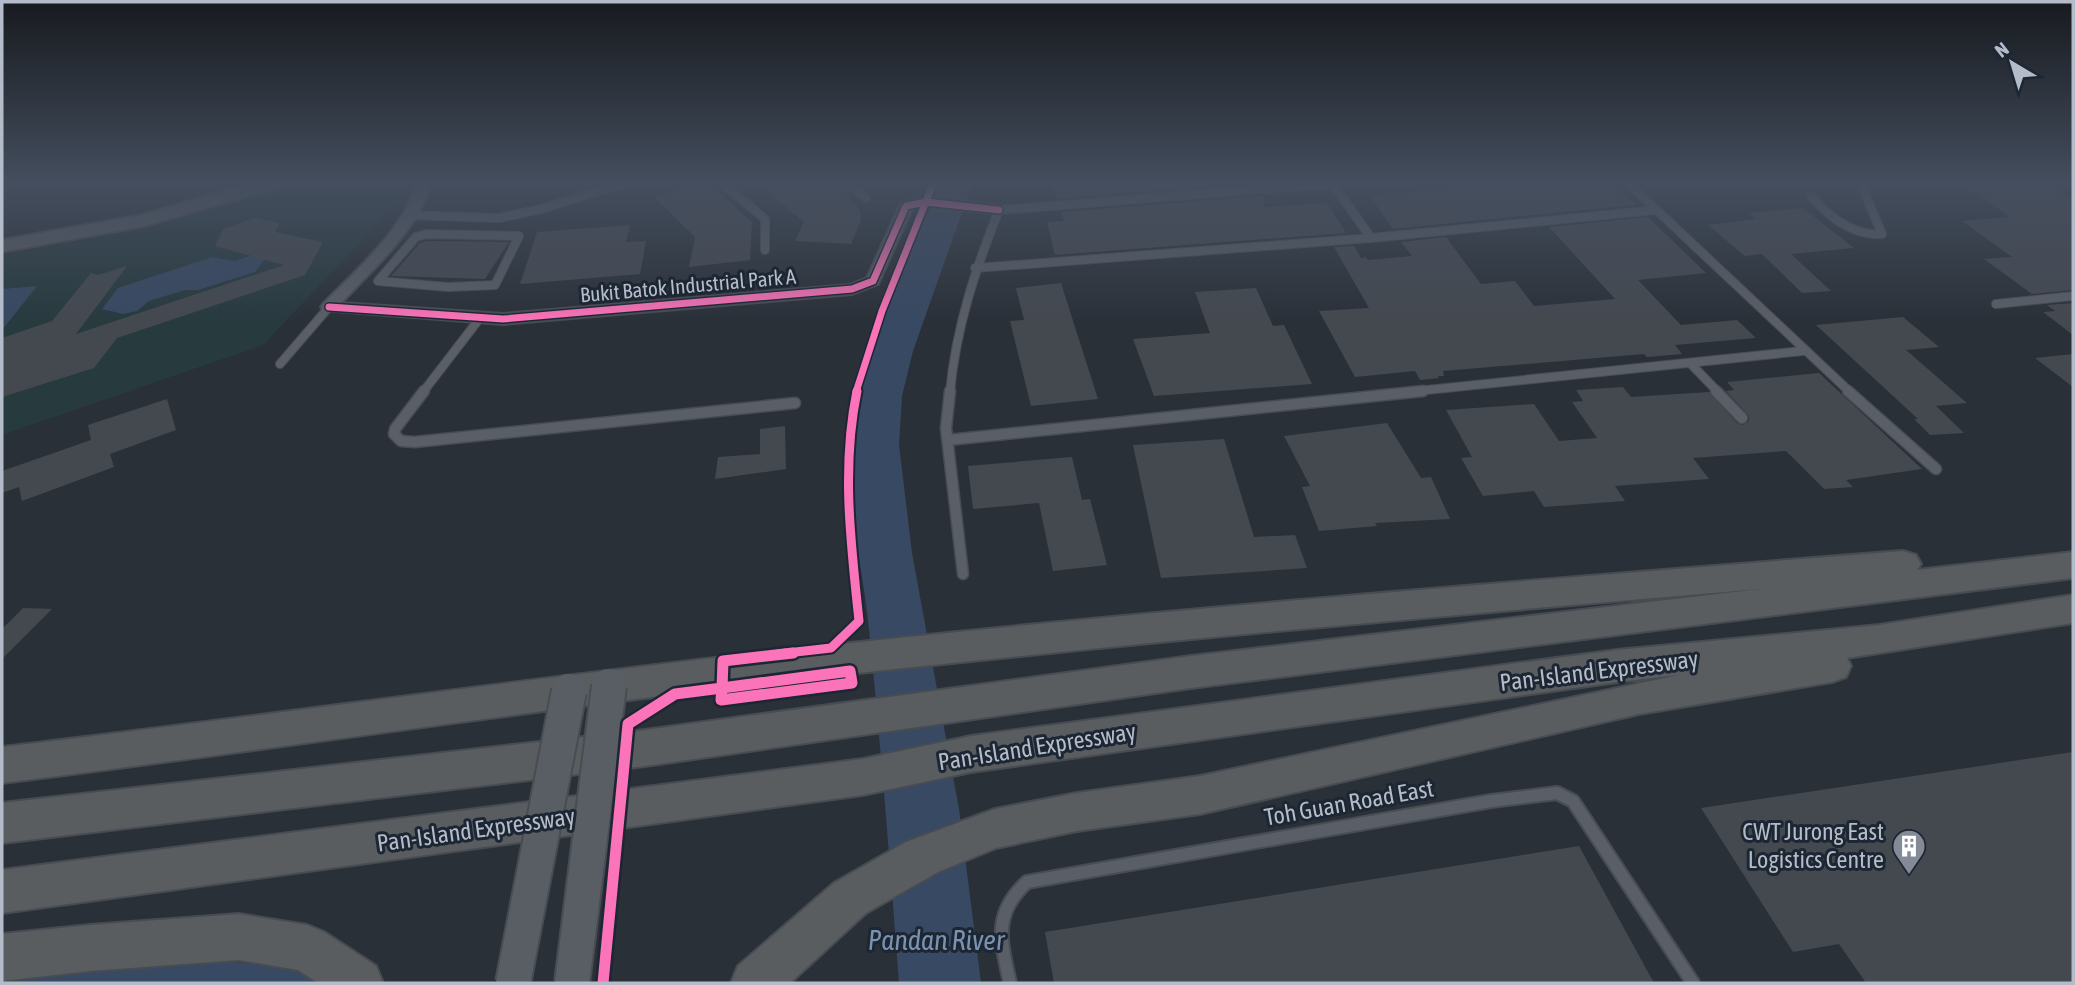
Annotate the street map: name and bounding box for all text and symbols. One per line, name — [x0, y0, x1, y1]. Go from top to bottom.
north arrow — [1977, 28, 2047, 98]
text: N — [1990, 37, 2013, 62]
street label: Bukit Batok Industrial Park A — [579, 264, 798, 306]
street label: Pan-Island Expressway — [1498, 645, 1700, 696]
street label: Pan-Island Expressway — [936, 718, 1138, 775]
street label: Toh Guan Road East — [1262, 774, 1436, 831]
street label: Pan-Island Expressway — [375, 802, 577, 857]
place label: CWT Jurong East Logistics Centre — [1742, 818, 1884, 873]
building icon: CWT Jurong East Logistics Centre — [1890, 827, 1928, 876]
water label: Pandan River — [868, 924, 1006, 956]

